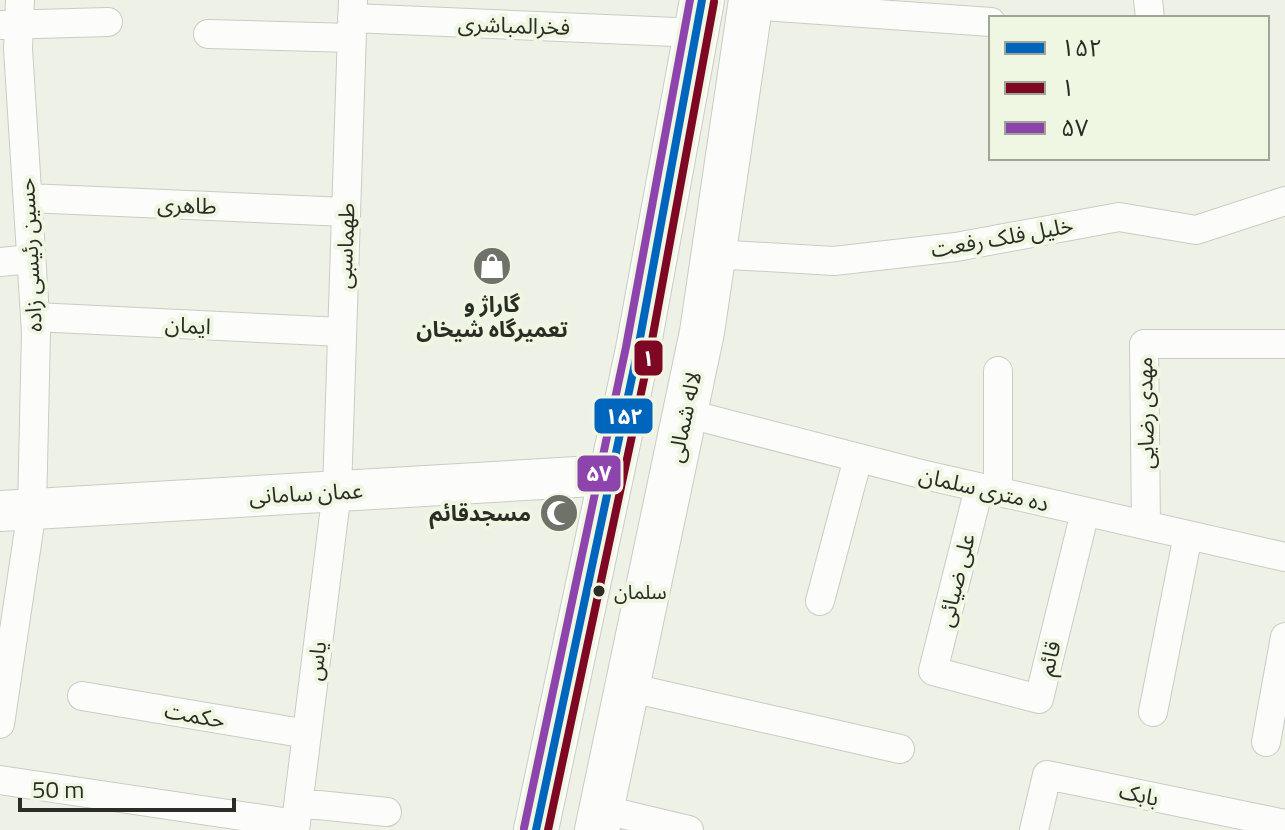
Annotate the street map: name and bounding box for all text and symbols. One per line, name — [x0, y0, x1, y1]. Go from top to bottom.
street label: فخرالمباشری — [457, 6, 571, 44]
legend — [989, 16, 1269, 160]
text: ۱۵۲ — [1061, 29, 1102, 65]
text: ۱ — [1061, 69, 1075, 105]
text: ۵۷ — [1061, 109, 1089, 145]
street label: حسین رئیسی زاده — [9, 177, 51, 333]
street label: طاهری — [157, 187, 217, 223]
street label: طهماسبی — [327, 202, 363, 290]
street label: خلیل فلک رفعت — [928, 208, 1076, 266]
shop icon: گاراژ و تعمیرگاه شیخان — [471, 245, 513, 287]
place label: گاراژ و تعمیرگاه شیخان — [416, 287, 568, 346]
street label: ایمان — [164, 307, 212, 343]
line badge: ۱ — [633, 339, 664, 377]
text: ۱ — [642, 341, 654, 375]
street label: مهدی رضایی — [1127, 357, 1163, 469]
street label: لاله شمالی — [658, 368, 710, 466]
line badge: ۱۵۲ — [593, 397, 654, 435]
text: ۱۵۲ — [605, 399, 643, 433]
line badge: ۵۷ — [576, 454, 622, 493]
text: ۵۷ — [586, 456, 612, 490]
street label: ده متری سلمان — [916, 458, 1052, 520]
street label: عمان سامانی — [248, 473, 364, 513]
mosque icon: مسجدقائم — [538, 492, 580, 534]
place label: مسجدقائم — [429, 496, 531, 530]
street label: علی ضیائی — [928, 530, 984, 630]
place label: سلمان — [614, 576, 667, 607]
marker: سلمان — [591, 583, 607, 599]
street label: قائم — [1028, 637, 1070, 679]
street label: یاس — [297, 639, 335, 683]
street label: حکمت — [162, 693, 228, 737]
scale bar — [20, 762, 234, 812]
text: 50 m — [32, 771, 84, 807]
street label: بابک — [1116, 773, 1162, 815]

